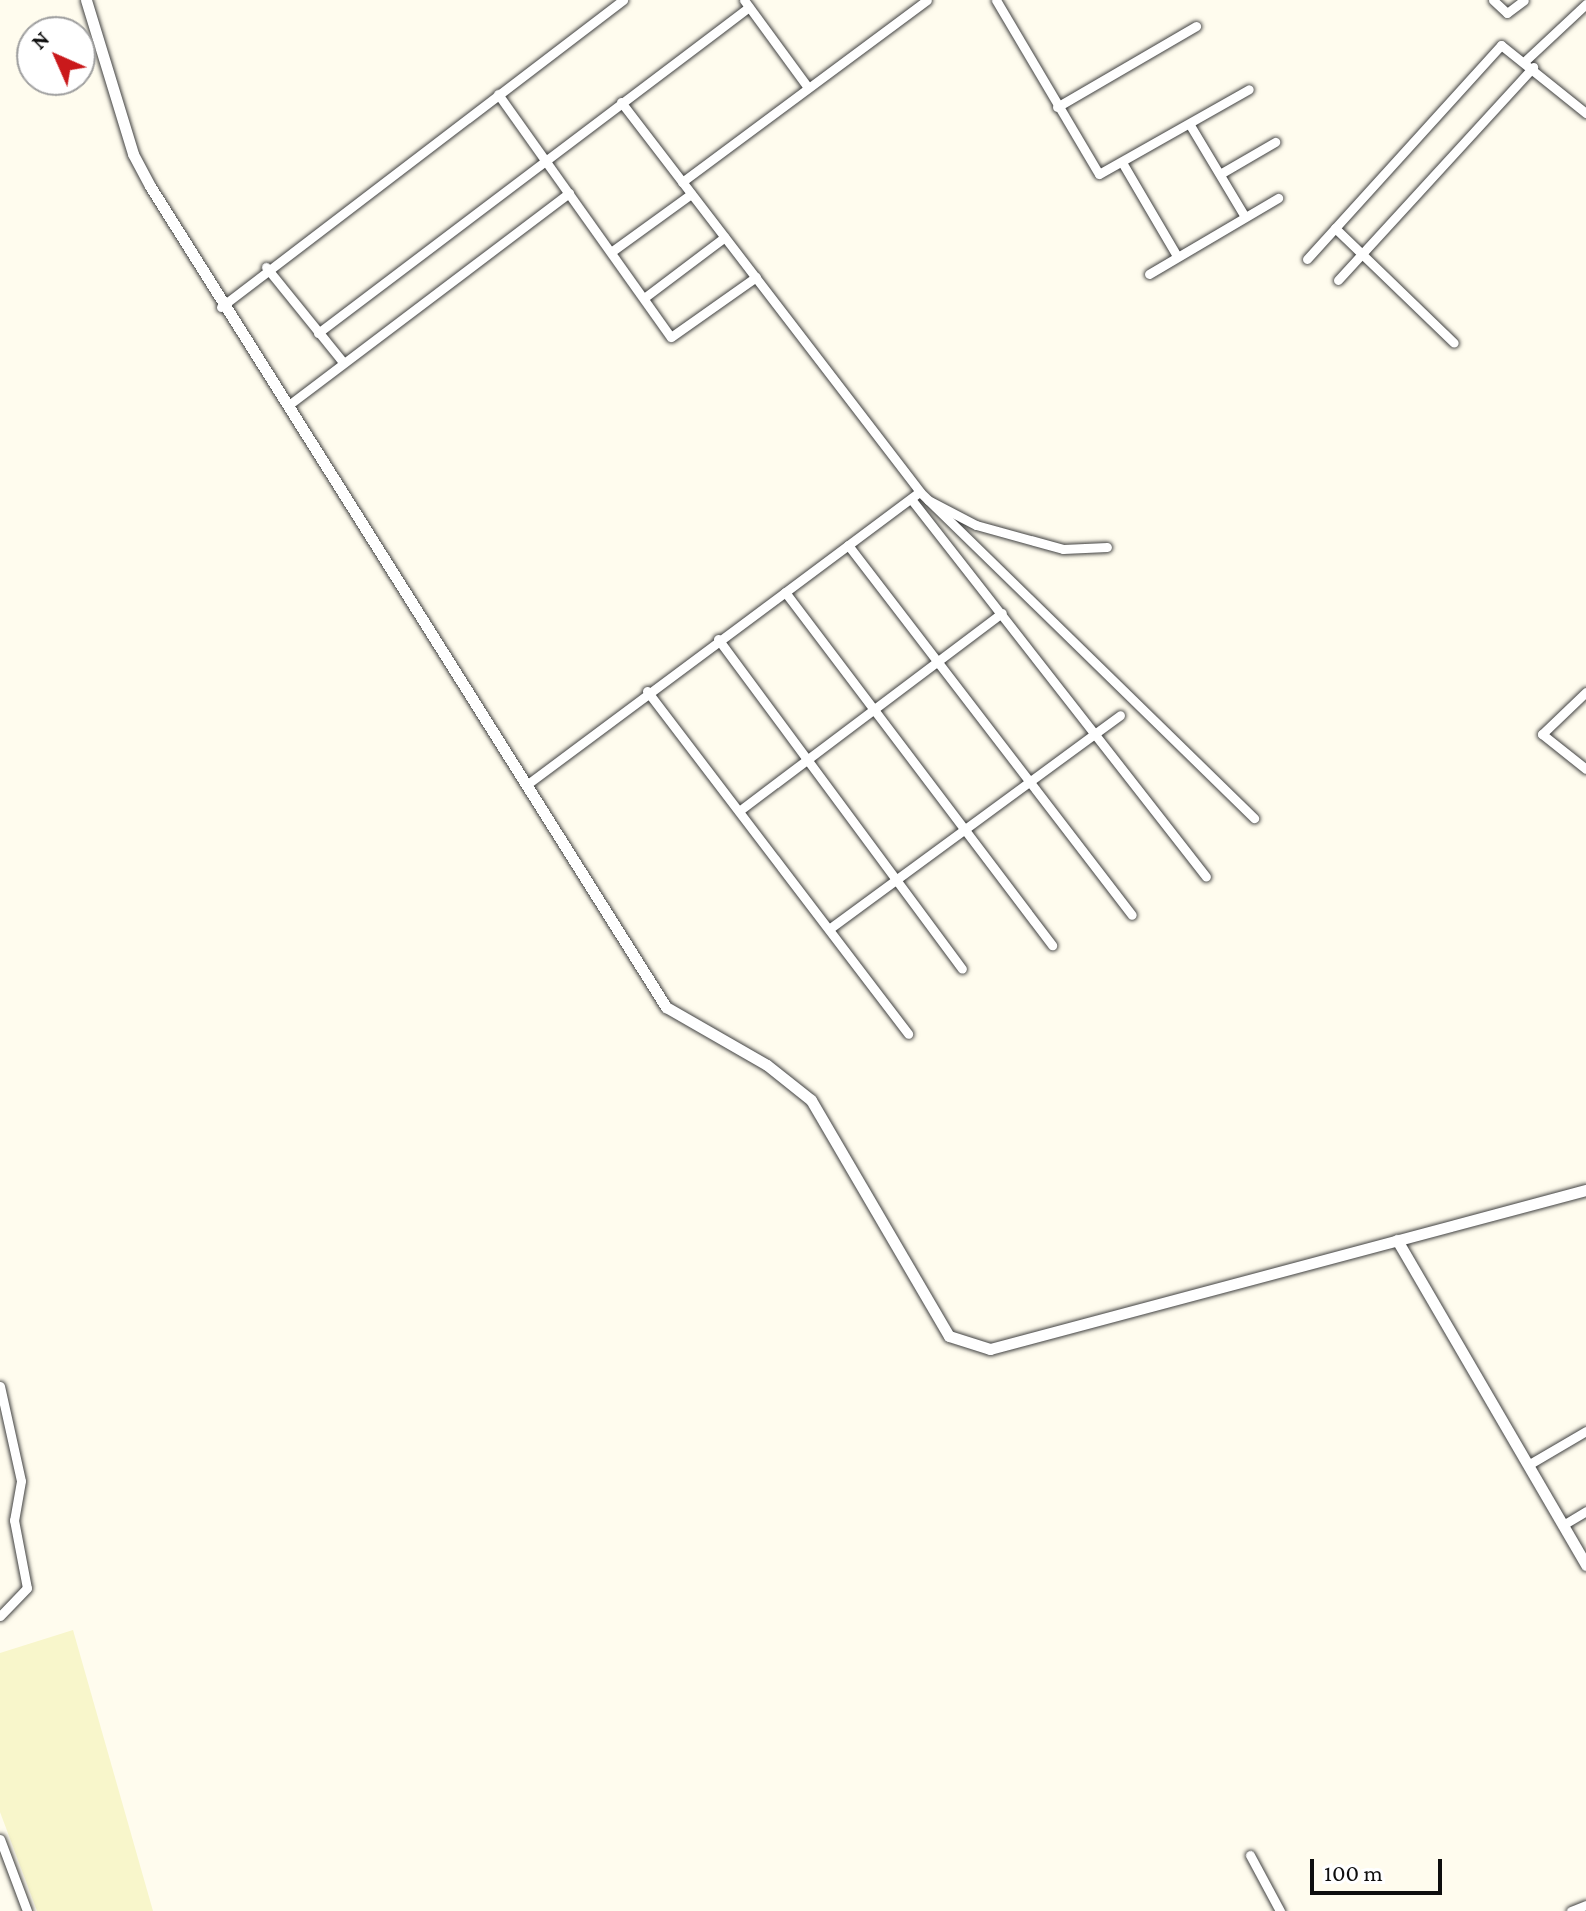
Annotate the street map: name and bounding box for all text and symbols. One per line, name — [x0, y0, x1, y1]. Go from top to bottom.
north arrow — [16, 16, 96, 96]
text: N — [26, 26, 54, 54]
scale bar — [1314, 1843, 1446, 1893]
text: 100 m — [1324, 1859, 1383, 1886]

